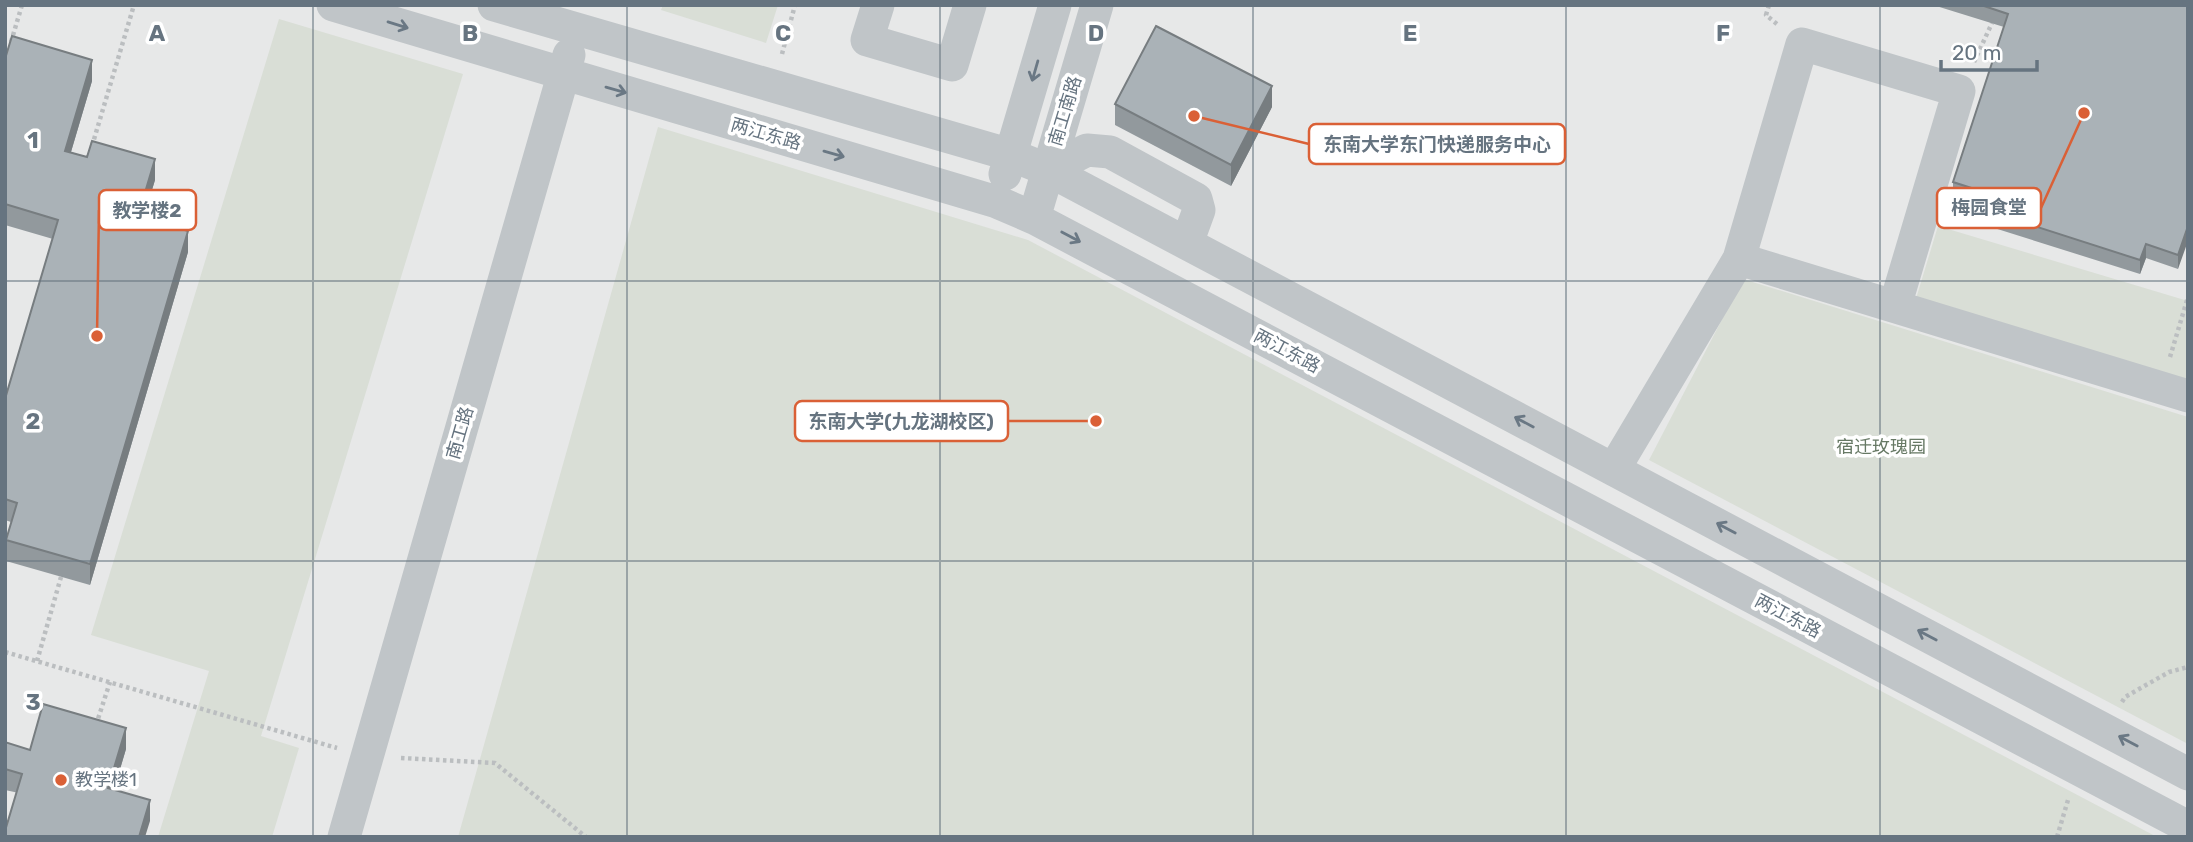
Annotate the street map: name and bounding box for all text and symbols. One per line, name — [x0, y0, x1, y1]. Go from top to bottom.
text: A — [149, 19, 166, 47]
one-way arrow — [387, 19, 409, 32]
text: B — [462, 19, 478, 47]
text: C — [775, 19, 791, 47]
text: D — [1088, 19, 1104, 47]
text: E — [1403, 19, 1417, 47]
text: F — [1716, 19, 1730, 47]
scale bar — [1941, 28, 2037, 72]
text: 20 m — [1952, 40, 2001, 65]
one-way arrow — [1028, 59, 1041, 81]
street label: 南工南路 — [1044, 73, 1086, 149]
one-way arrow — [605, 84, 627, 97]
street label: 两江东路 — [728, 114, 804, 154]
callout: 东南大学东门快递服务中心 — [1309, 124, 1565, 164]
text: 1 — [27, 126, 39, 154]
text: 东南大学东门快递服务中心 — [1323, 133, 1551, 156]
one-way arrow — [823, 148, 845, 161]
callout: 梅园食堂 — [1937, 188, 2041, 228]
callout: 教学楼2 — [99, 190, 196, 230]
text: 梅园食堂 — [1951, 196, 2027, 219]
text: 教学楼2 — [112, 199, 182, 222]
one-way arrow — [1061, 231, 1081, 245]
street label: 两江东路 — [1250, 324, 1324, 378]
callout: 东南大学(九龙湖校区) — [795, 401, 1008, 441]
street label: 南工路 — [442, 404, 478, 462]
text: 2 — [26, 407, 40, 435]
text: 东南大学(九龙湖校区) — [808, 410, 994, 433]
one-way arrow — [1515, 415, 1535, 429]
park label: 宿迁玫瑰园 — [1836, 436, 1926, 458]
one-way arrow — [1716, 521, 1736, 535]
street label: 两江东路 — [1751, 589, 1825, 643]
one-way arrow — [1917, 628, 1937, 642]
text: 3 — [25, 688, 41, 716]
one-way arrow — [2118, 734, 2138, 748]
place label: 教学楼1 — [75, 769, 137, 791]
marker: 教学楼1 — [53, 772, 69, 788]

